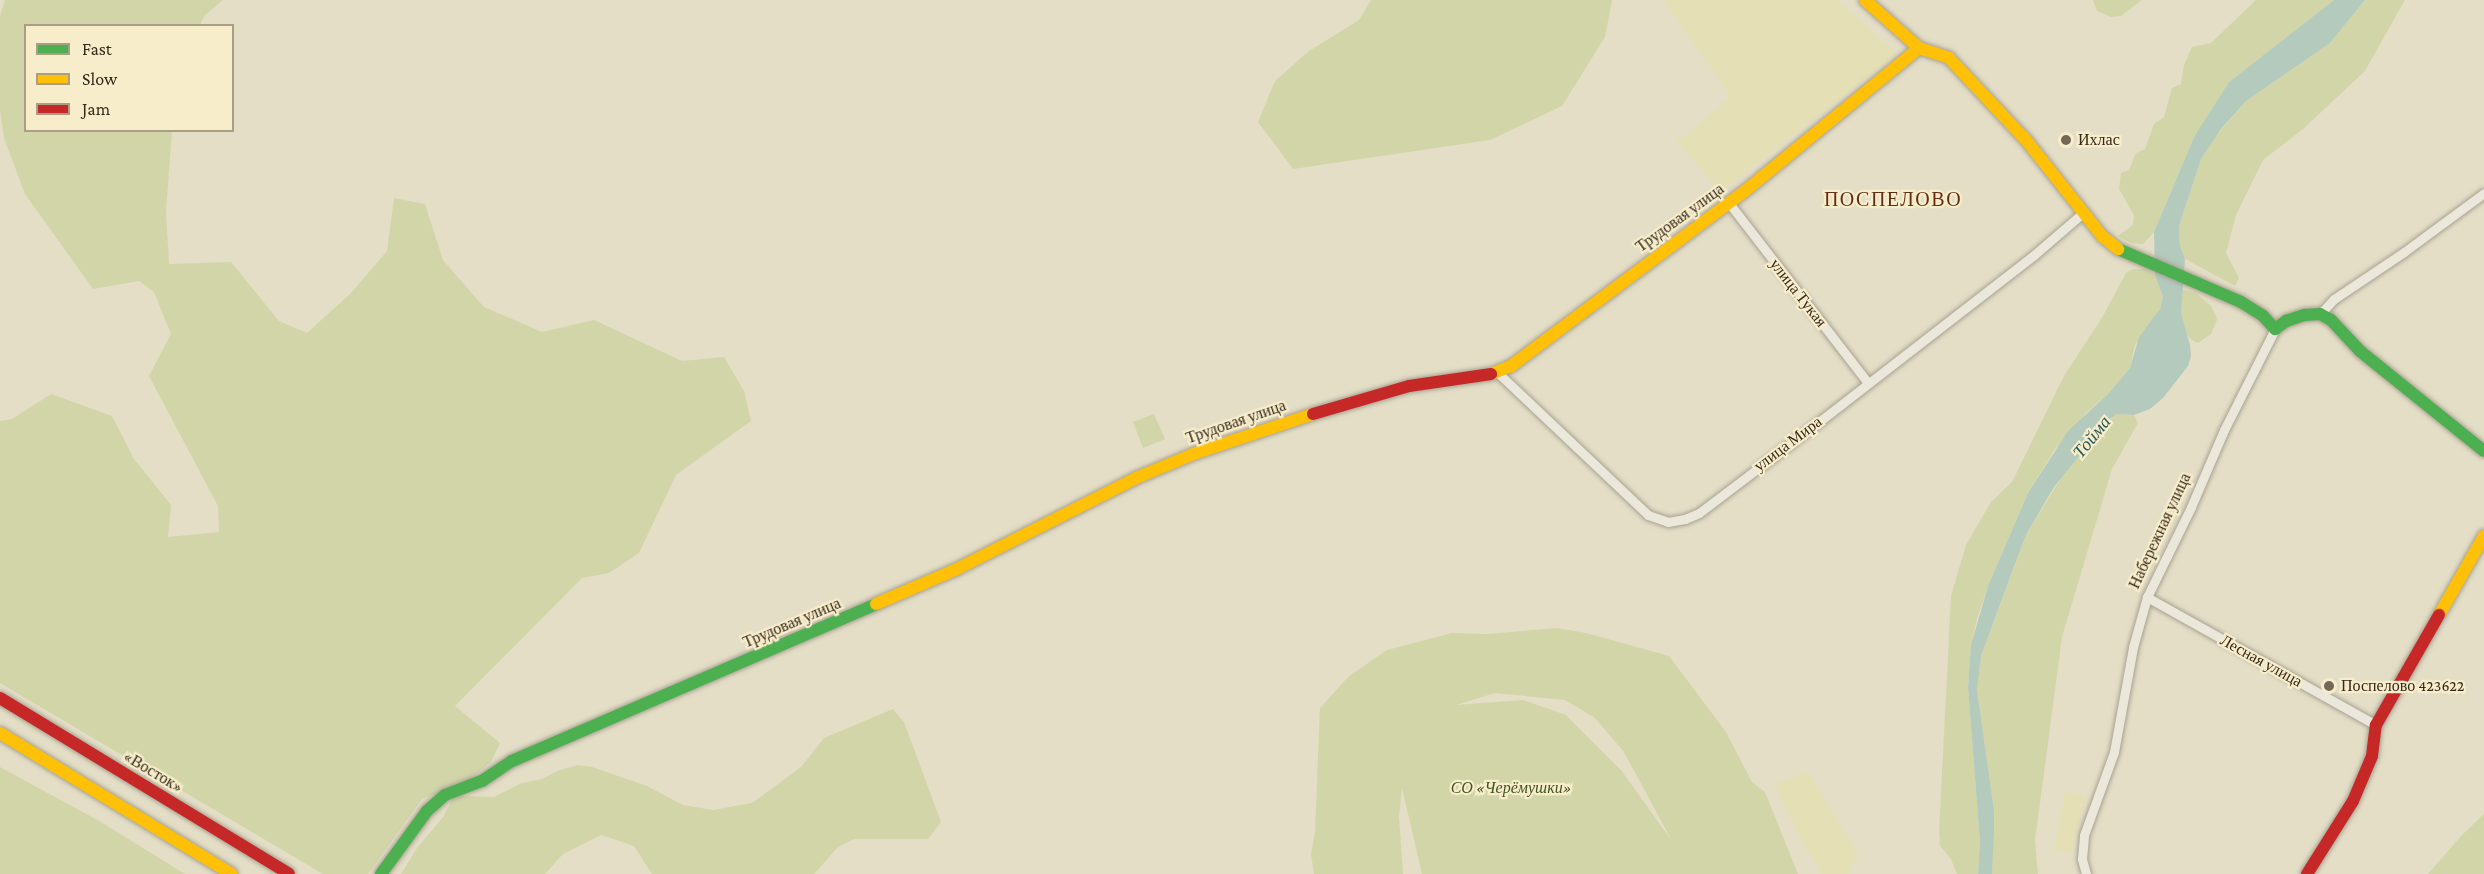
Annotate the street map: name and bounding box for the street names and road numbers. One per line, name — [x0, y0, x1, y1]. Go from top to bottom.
street label: Трудовая улица — [1632, 180, 1728, 256]
street label: улица Тукая — [1765, 255, 1831, 331]
street label: Трудовая улица — [1184, 396, 1288, 448]
street label: улица Мира — [1750, 412, 1826, 476]
street label: Набережная улица — [2125, 470, 2195, 592]
street label: Трудовая улица — [740, 594, 844, 652]
street label: Лесная улица — [2217, 631, 2305, 691]
street label: «Восток» — [120, 747, 186, 797]

